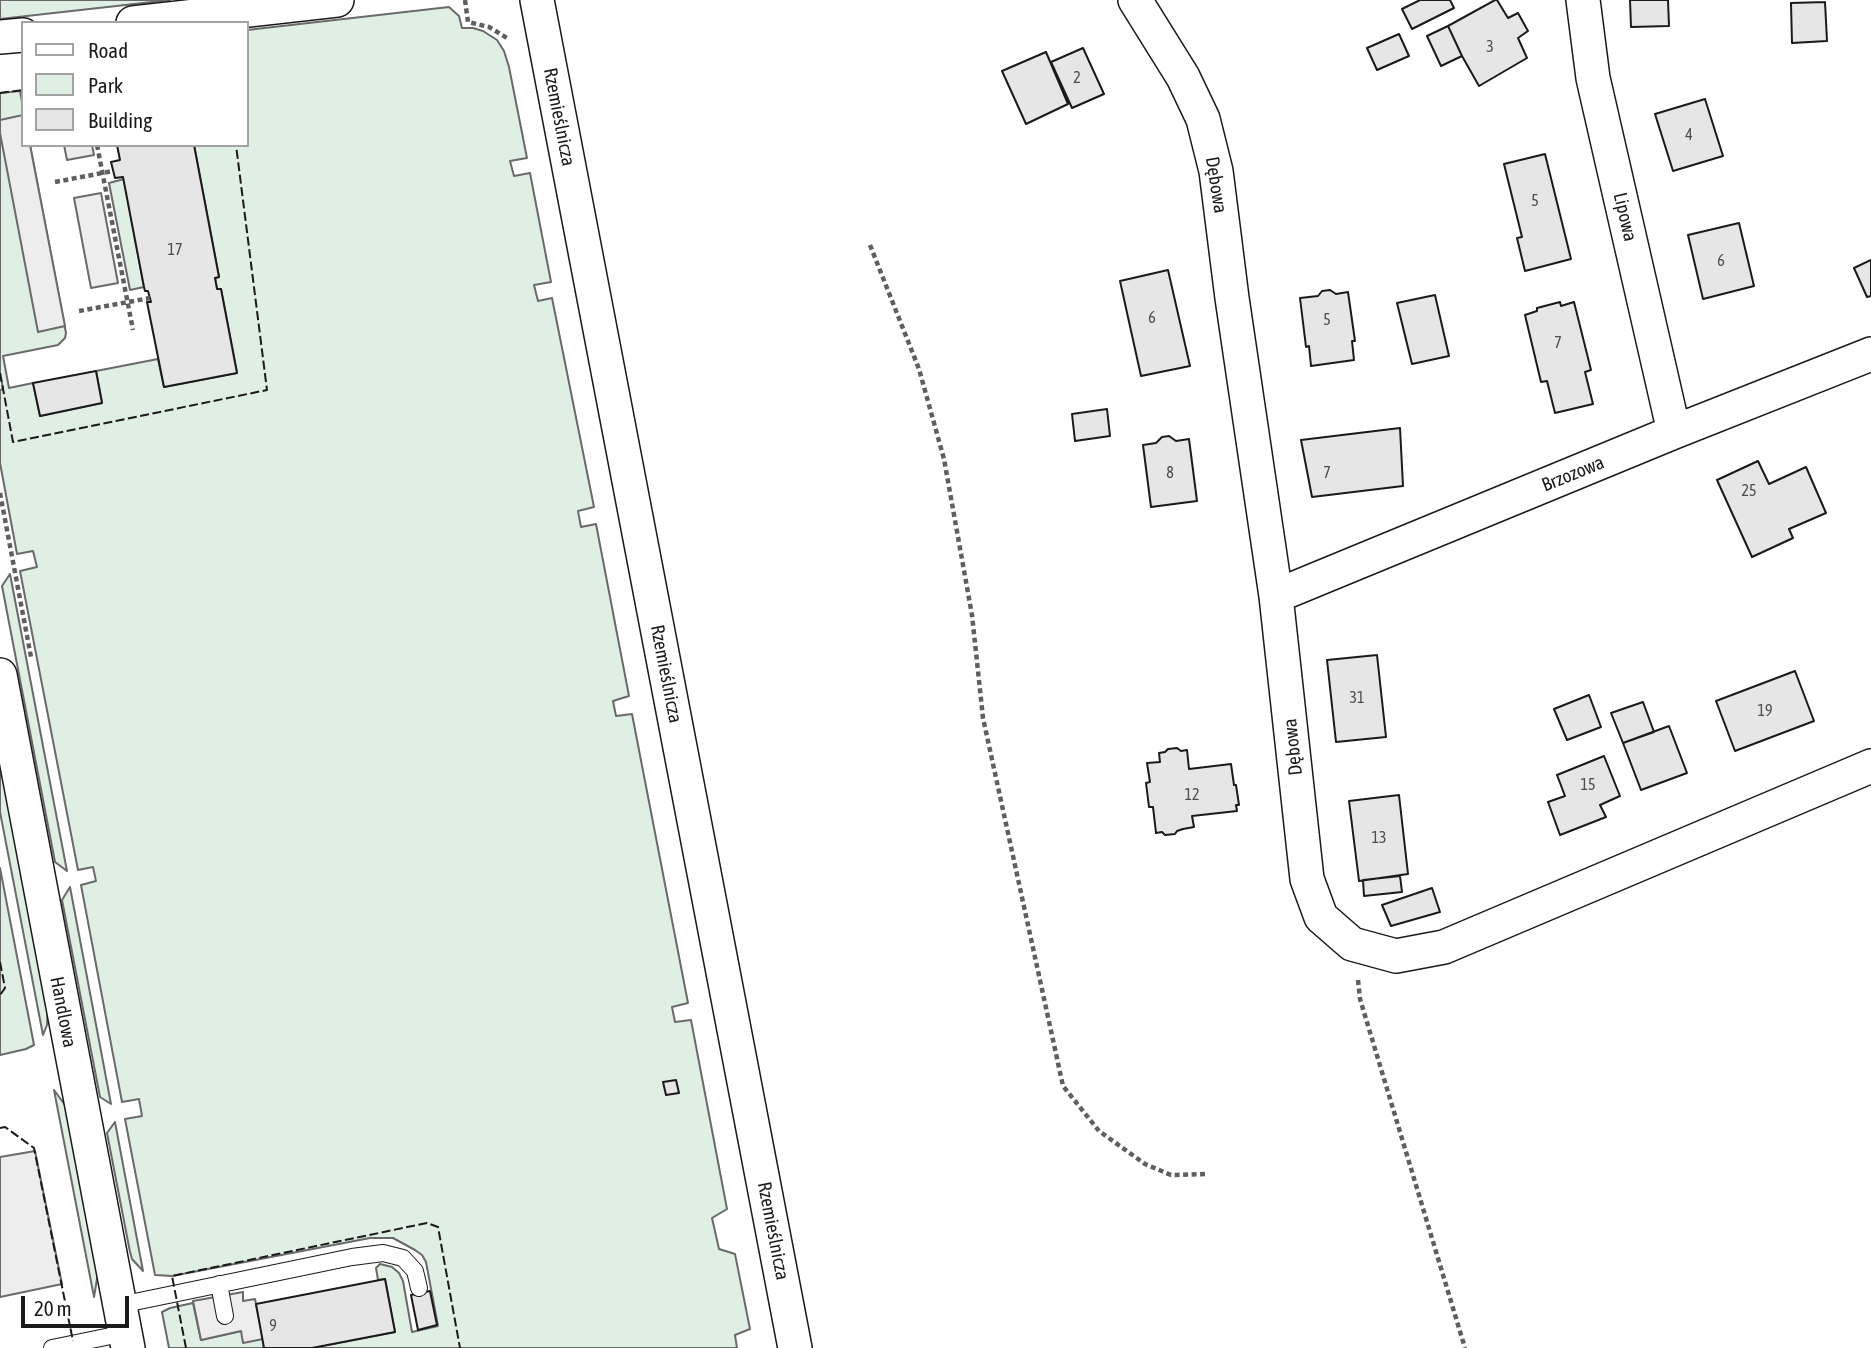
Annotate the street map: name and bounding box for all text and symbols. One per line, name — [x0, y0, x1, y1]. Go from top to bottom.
legend — [21, 21, 248, 147]
house number: 3 — [1486, 37, 1494, 57]
text: Road — [88, 38, 128, 62]
street label: Rzemieślnicza — [538, 66, 580, 168]
house number: 2 — [1073, 68, 1081, 88]
text: Park — [88, 73, 123, 97]
text: Building — [88, 108, 152, 132]
house number: 4 — [1685, 125, 1693, 145]
street label: Dębowa — [1200, 155, 1232, 215]
street label: Lipowa — [1608, 190, 1642, 244]
house number: 5 — [1531, 191, 1539, 211]
house number: 17 — [167, 240, 183, 260]
house number: 6 — [1717, 251, 1725, 271]
house number: 6 — [1148, 308, 1156, 328]
house number: 5 — [1323, 310, 1331, 330]
house number: 7 — [1554, 333, 1562, 353]
street label: Brzozowa — [1538, 451, 1608, 497]
house number: 8 — [1166, 463, 1174, 483]
house number: 7 — [1323, 463, 1331, 483]
house number: 25 — [1741, 481, 1757, 501]
street label: Rzemieślnicza — [645, 623, 687, 725]
house number: 31 — [1349, 688, 1365, 708]
house number: 19 — [1757, 701, 1773, 721]
street label: Dębowa — [1279, 717, 1307, 777]
house number: 15 — [1580, 775, 1596, 795]
house number: 12 — [1184, 785, 1200, 805]
house number: 13 — [1371, 828, 1387, 848]
street label: Handlowa — [45, 975, 81, 1049]
street label: Rzemieślnicza — [752, 1180, 794, 1282]
scale bar — [24, 1282, 133, 1326]
text: 20 m — [34, 1296, 72, 1320]
house number: 9 — [269, 1316, 277, 1336]

